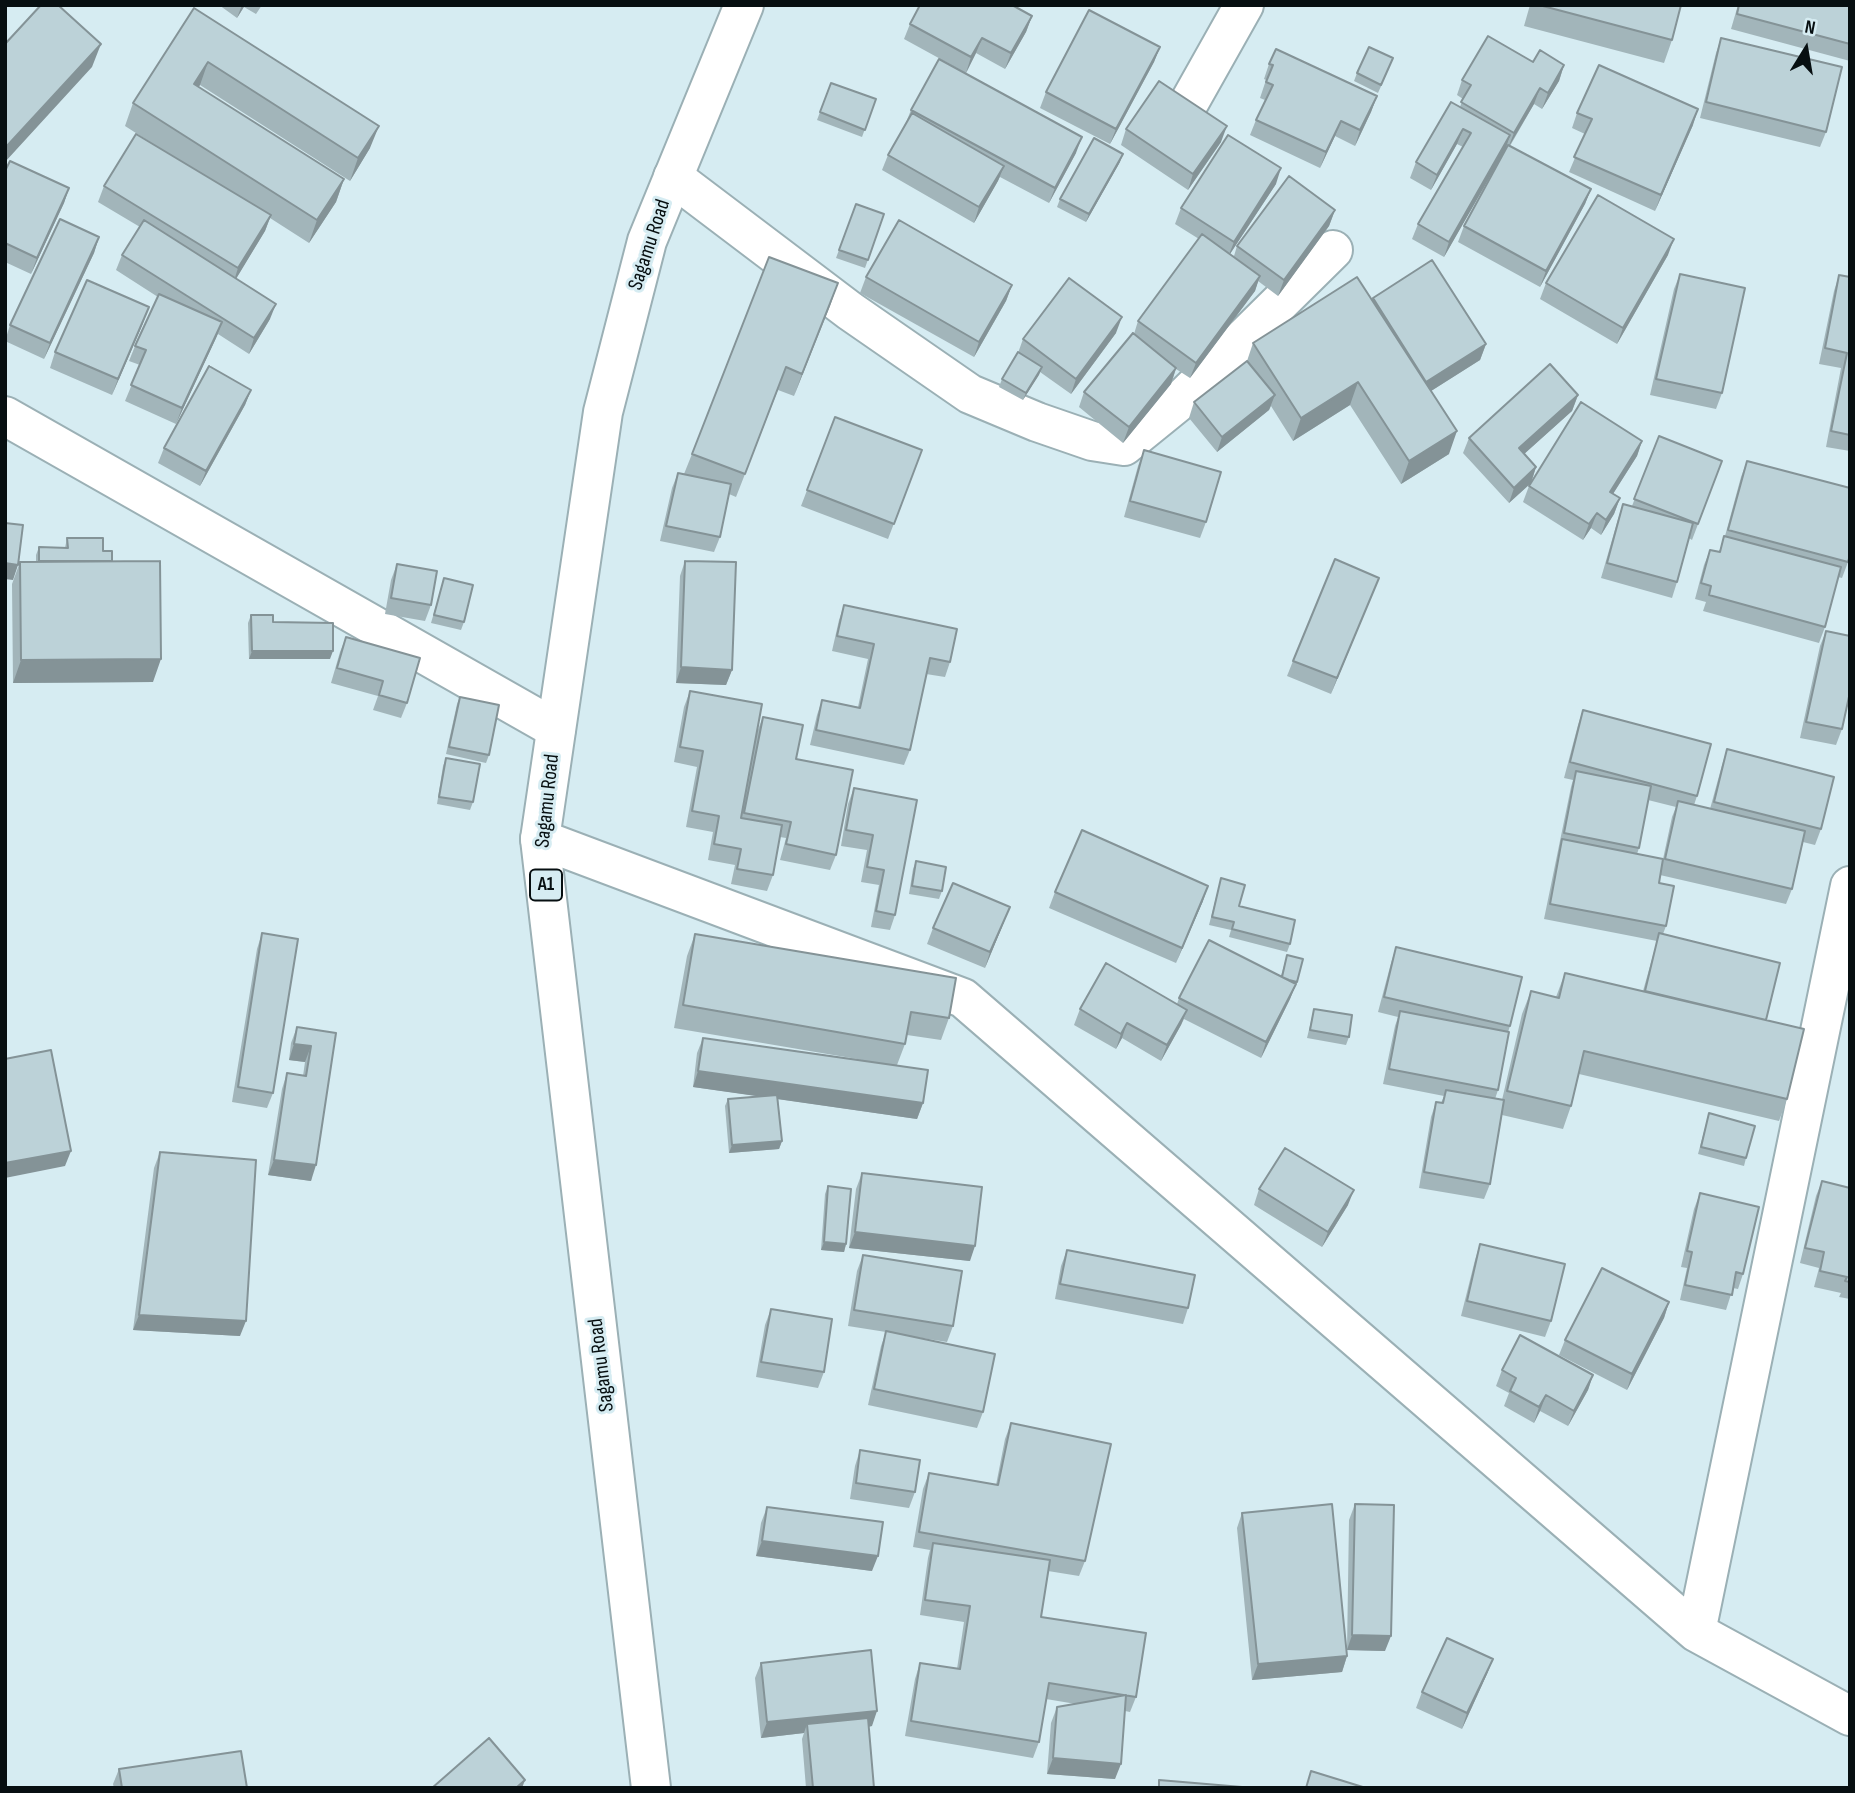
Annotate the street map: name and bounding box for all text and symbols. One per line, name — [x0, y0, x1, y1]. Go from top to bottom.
north arrow — [1771, 14, 1841, 84]
text: N — [1803, 16, 1817, 40]
street label: Sagamu Road — [624, 196, 676, 294]
street label: Sagamu Road — [531, 753, 565, 849]
road number: A1 — [530, 870, 562, 900]
street label: Sagamu Road — [584, 1317, 620, 1413]

